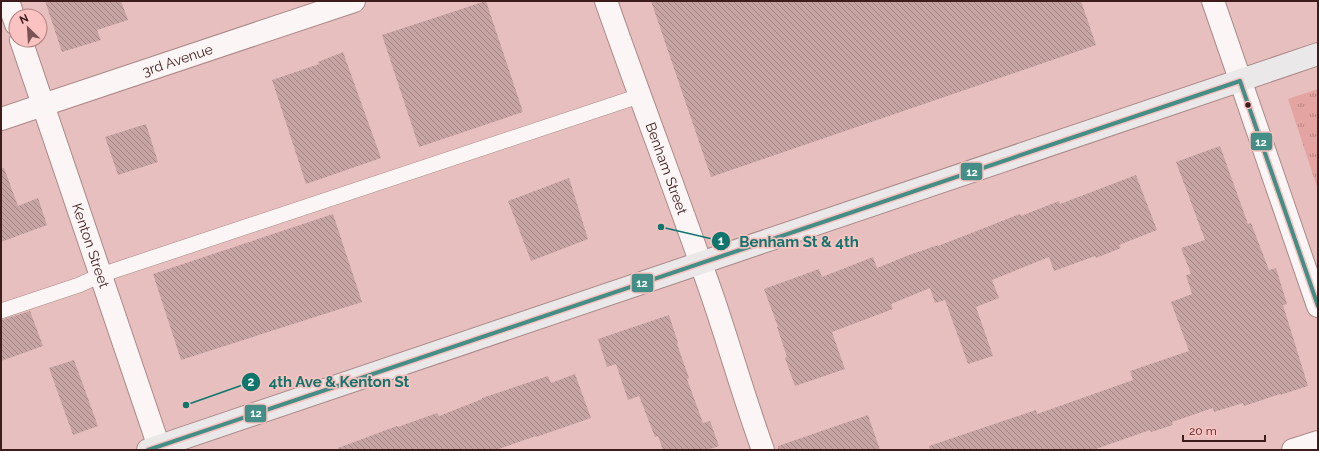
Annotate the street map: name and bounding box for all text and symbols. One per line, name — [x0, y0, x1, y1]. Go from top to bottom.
north arrow — [8, 8, 48, 48]
text: N — [17, 12, 31, 27]
street label: 3rd Avenue — [140, 41, 215, 79]
unlabelled marker — [1243, 100, 1253, 110]
street label: Benham Street — [642, 120, 691, 217]
line badge: 12 — [1250, 132, 1273, 151]
text: 12 — [1255, 136, 1267, 149]
line badge: 12 — [960, 162, 983, 181]
text: 12 — [966, 166, 978, 179]
street label: Kenton Street — [69, 201, 113, 290]
callout: Benham St & 4th — [711, 228, 867, 255]
text: Benham St & 4th — [739, 233, 859, 251]
text: 1 — [718, 234, 724, 248]
line badge: 12 — [631, 273, 654, 293]
text: 12 — [636, 277, 648, 290]
callout: 4th Ave & Kenton St — [241, 368, 418, 395]
text: 4th Ave & Kenton St — [269, 373, 410, 391]
text: 2 — [248, 375, 255, 389]
line badge: 12 — [244, 404, 267, 423]
text: 12 — [250, 407, 262, 420]
scale bar — [1183, 417, 1265, 443]
text: 20 m — [1189, 424, 1217, 438]

